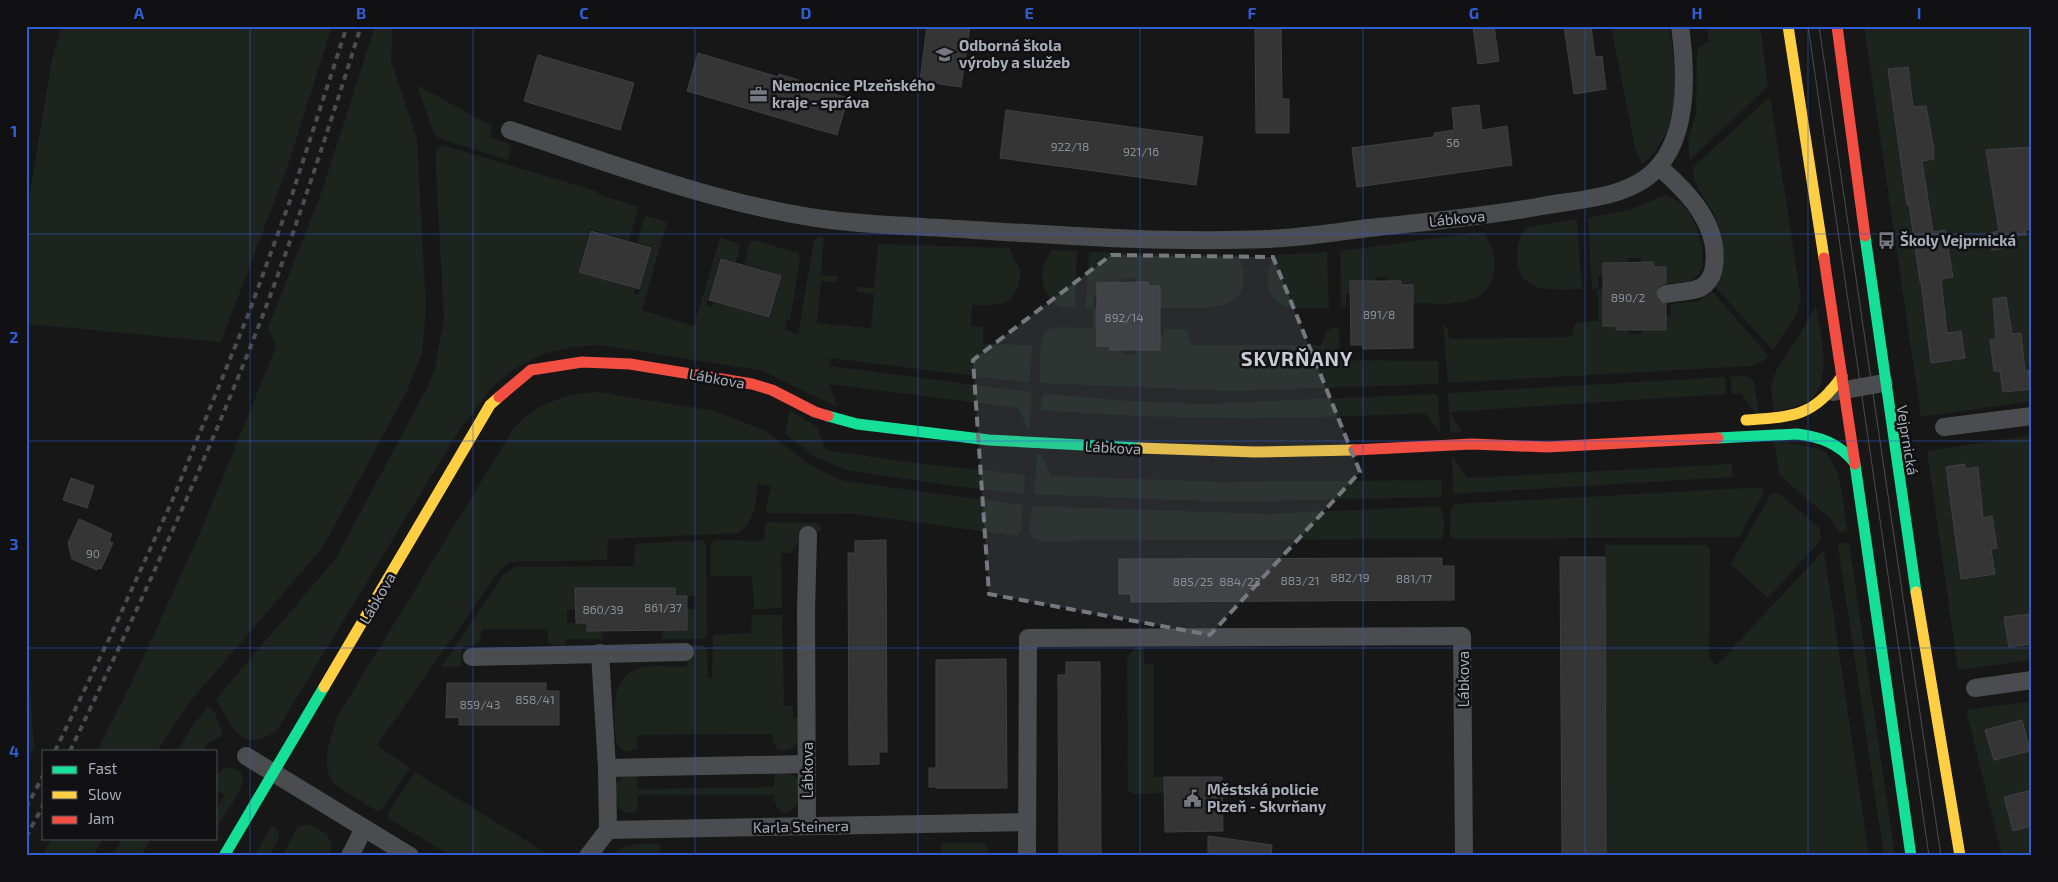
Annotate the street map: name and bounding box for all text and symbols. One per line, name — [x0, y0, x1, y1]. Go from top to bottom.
text: A — [134, 3, 145, 22]
text: B — [356, 3, 366, 22]
text: C — [579, 3, 589, 22]
text: D — [801, 3, 812, 22]
text: E — [1024, 3, 1034, 22]
text: F — [1248, 3, 1257, 22]
text: G — [1469, 3, 1479, 22]
text: H — [1691, 3, 1703, 22]
text: I — [1917, 3, 1921, 22]
place label: Odborná škola výroby a služeb — [959, 36, 1070, 72]
school or university icon: Odborná škola výroby a služeb — [935, 44, 955, 64]
place label: Nemocnice Plzeňského kraje - správa — [772, 76, 935, 111]
office icon: Nemocnice Plzeňského kraje - správa — [748, 84, 768, 104]
text: 1 — [11, 121, 17, 140]
house number: 56 — [1446, 135, 1460, 149]
house number: 922/18 — [1051, 139, 1089, 153]
house number: 921/16 — [1123, 144, 1159, 158]
street label: Lábkova — [1428, 206, 1486, 230]
bus stop icon: Školy Vejprnická — [1876, 230, 1896, 250]
place label: Školy Vejprnická — [1900, 231, 2016, 250]
house number: 890/2 — [1611, 290, 1645, 304]
house number: 891/8 — [1363, 307, 1395, 321]
house number: 892/14 — [1104, 310, 1144, 324]
text: 2 — [9, 327, 19, 346]
district label: SKVRŇANY — [1241, 346, 1353, 370]
street label: Lábkova — [688, 364, 746, 392]
street label: Vejprnická — [1893, 404, 1922, 476]
street label: Lábkova — [1084, 437, 1142, 457]
text: 3 — [9, 534, 19, 553]
house number: 90 — [86, 546, 100, 560]
street label: Lábkova — [355, 569, 399, 627]
house number: 882/19 — [1330, 570, 1370, 584]
house number: 881/17 — [1396, 571, 1432, 585]
house number: 883/21 — [1281, 573, 1319, 587]
house number: 885/25 — [1173, 574, 1213, 588]
house number: 884/23 — [1219, 574, 1261, 588]
house number: 861/37 — [644, 600, 682, 614]
house number: 860/39 — [582, 602, 624, 616]
street label: Lábkova — [1454, 651, 1472, 707]
house number: 858/41 — [515, 692, 555, 706]
house number: 859/43 — [460, 697, 500, 711]
text: 4 — [9, 741, 19, 760]
street label: Lábkova — [798, 742, 816, 798]
legend — [42, 750, 218, 840]
text: Fast — [88, 759, 118, 777]
place label: Městská policie Plzeň - Skvrňany — [1207, 780, 1327, 816]
text: Slow — [88, 785, 122, 803]
public building icon: Městská policie Plzeň - Skvrňany — [1183, 788, 1203, 808]
text: Jam — [88, 809, 114, 827]
street label: Karla Steinera — [753, 816, 849, 836]

